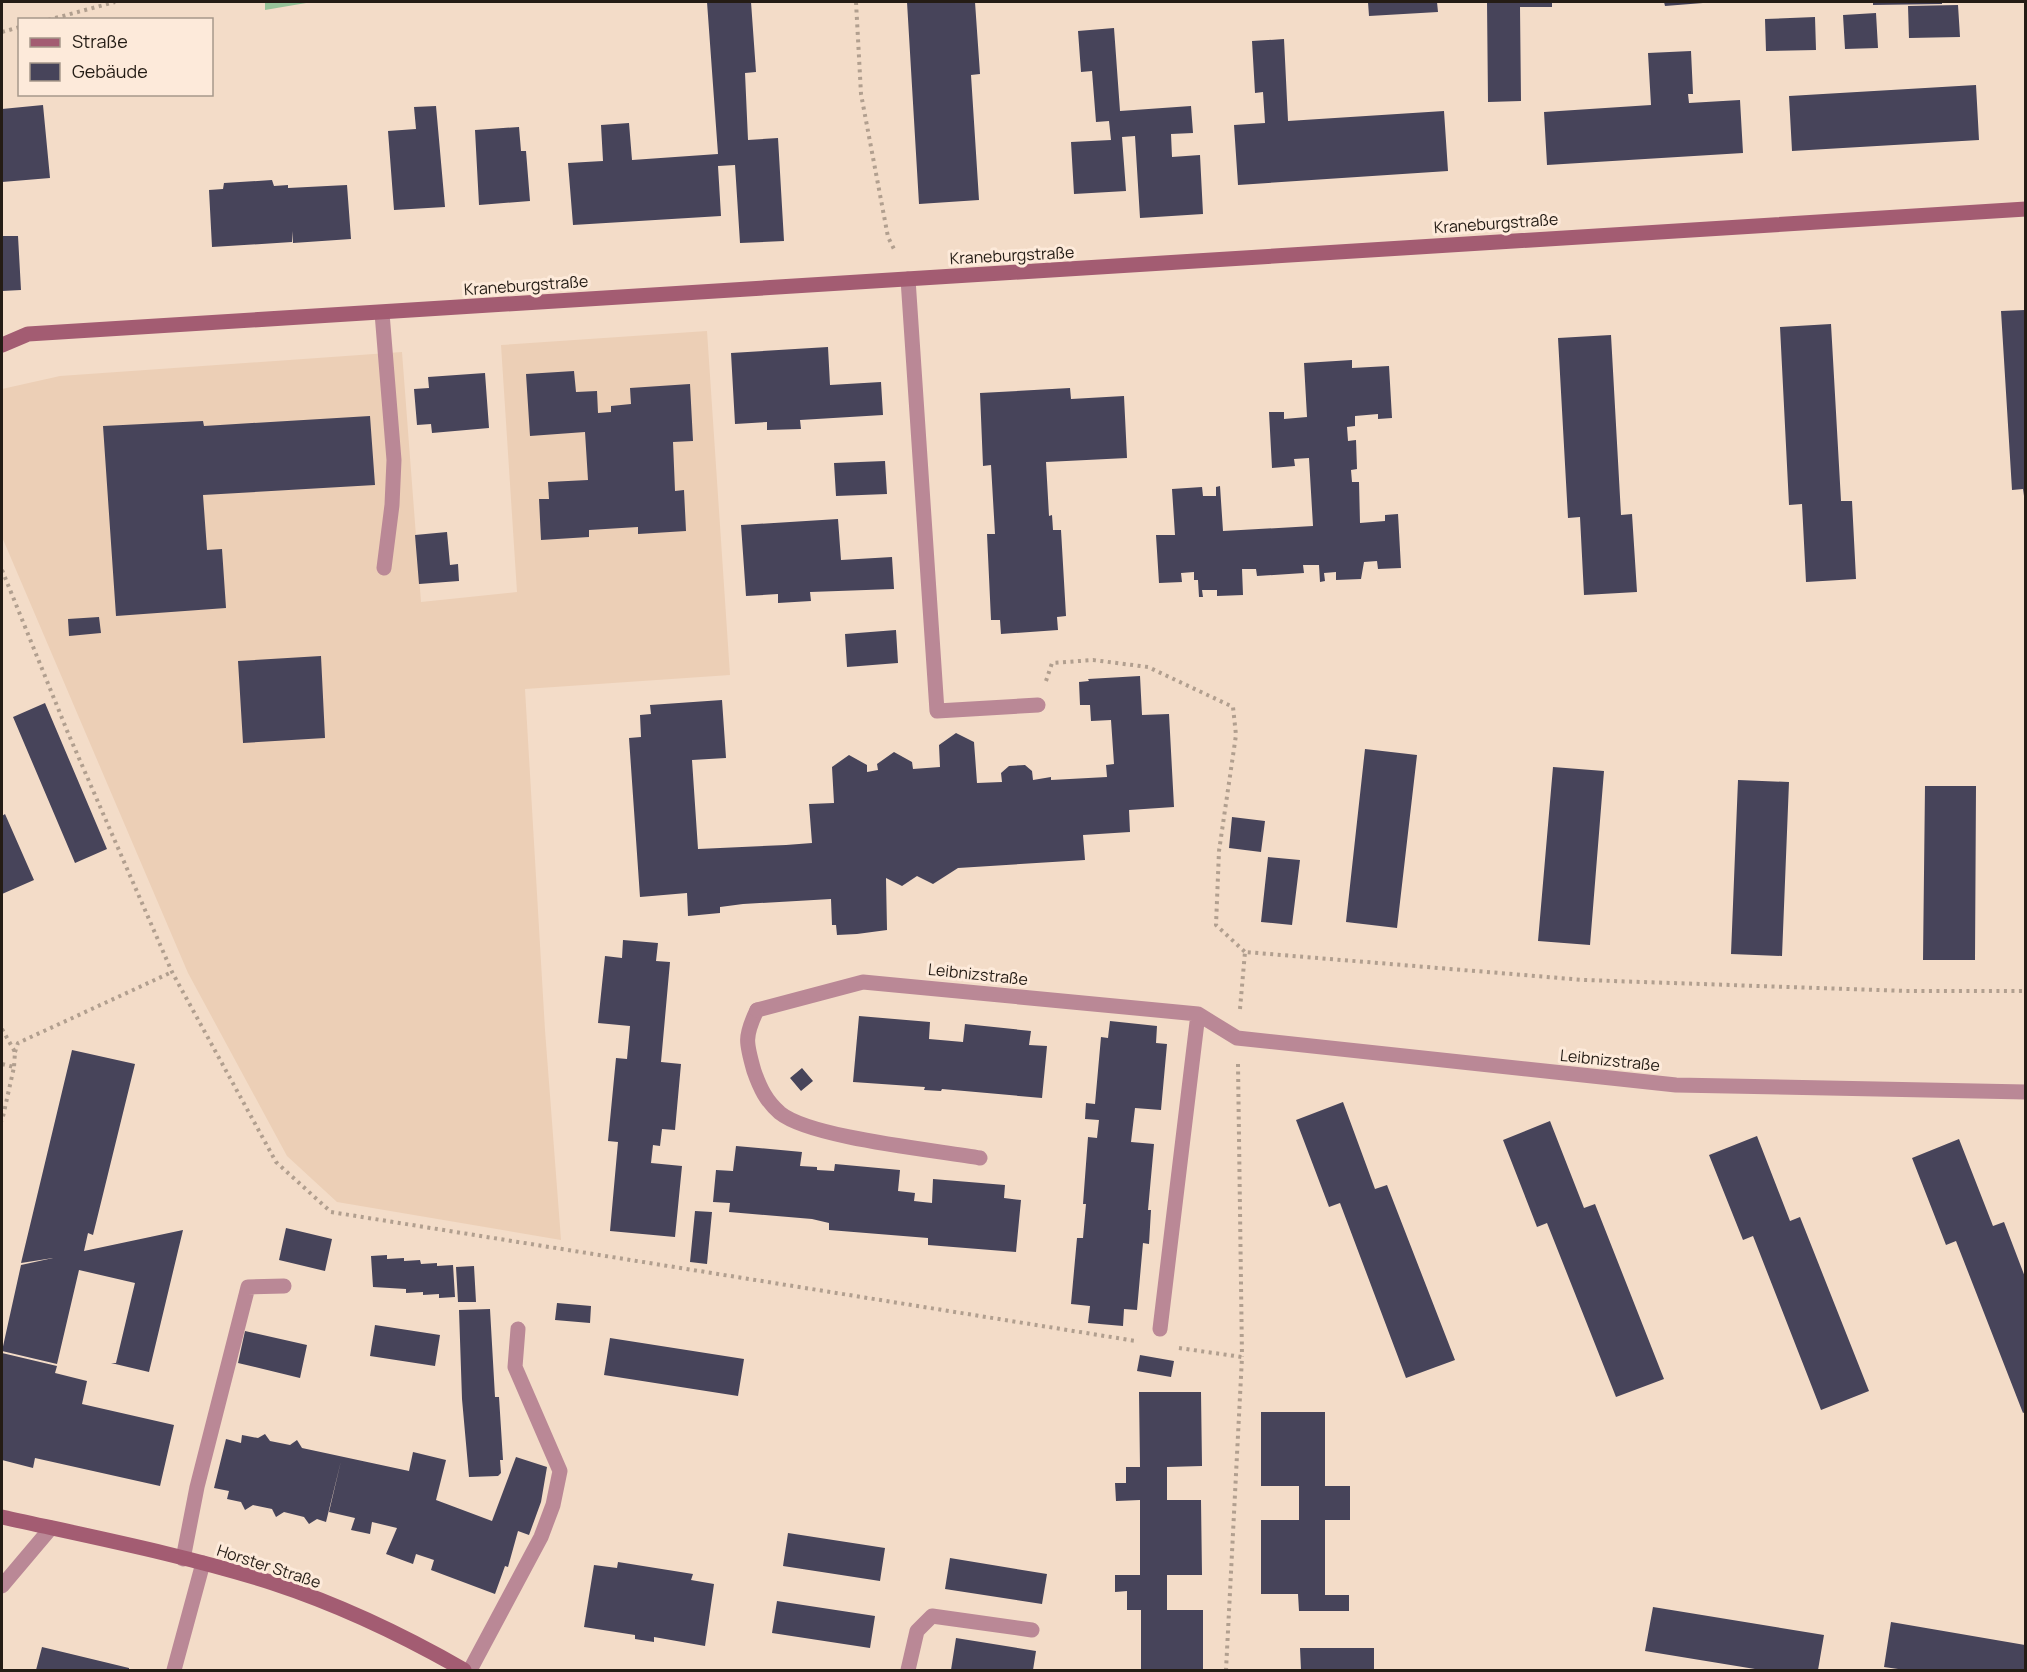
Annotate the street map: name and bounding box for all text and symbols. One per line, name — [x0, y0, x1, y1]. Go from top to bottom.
legend — [18, 18, 213, 96]
text: Straße — [72, 29, 128, 53]
text: Gebäude — [72, 59, 148, 83]
street label: Kraneburgstraße — [1433, 208, 1559, 238]
street label: Kraneburgstraße — [949, 241, 1075, 269]
street label: Kraneburgstraße — [463, 270, 589, 300]
street label: Leibnizstraße — [927, 958, 1029, 990]
street label: Leibnizstraße — [1559, 1044, 1661, 1076]
street label: Horster Straße — [214, 1539, 324, 1593]

